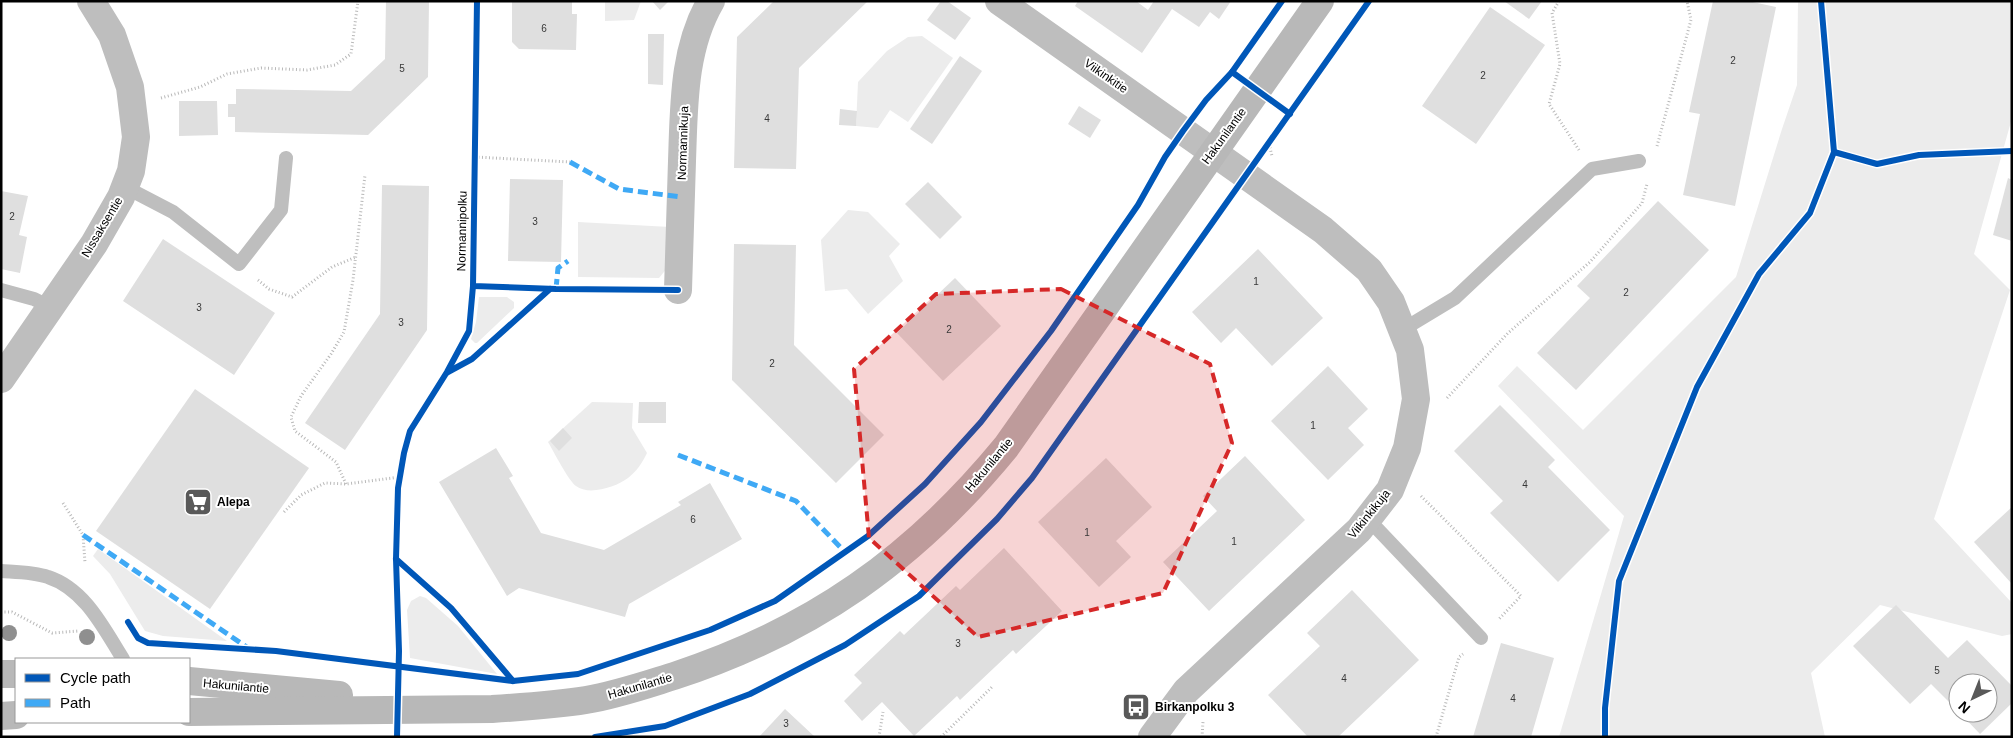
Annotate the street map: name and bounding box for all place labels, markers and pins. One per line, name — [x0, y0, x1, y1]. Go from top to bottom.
supermarket icon: Alepa — [183, 487, 213, 517]
place label: Alepa — [217, 495, 250, 509]
bus stop icon: Birkanpolku 3 — [1121, 692, 1151, 722]
place label: Birkanpolku 3 — [1155, 700, 1235, 714]

